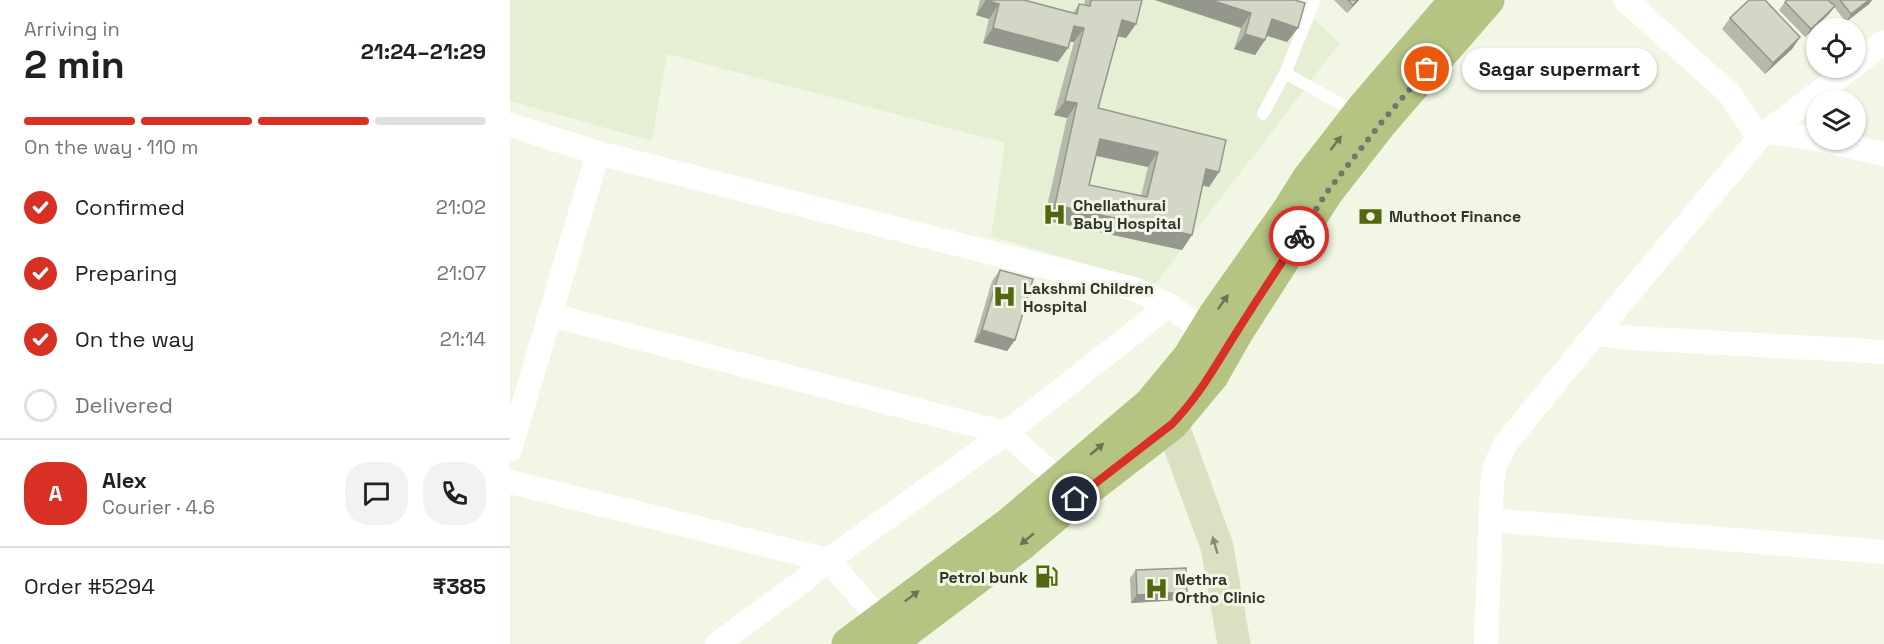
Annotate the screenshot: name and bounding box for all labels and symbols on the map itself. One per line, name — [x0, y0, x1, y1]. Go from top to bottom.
pin — [1401, 43, 1452, 94]
callout: Sagar supermart — [1463, 48, 1658, 90]
one-way arrow — [1329, 135, 1342, 151]
place label: Chellathurai Baby Hospital — [1073, 195, 1181, 234]
hospital icon: Chellathurai Baby Hospital — [1042, 201, 1068, 227]
bank icon: Muthoot Finance — [1358, 203, 1384, 229]
courier — [1269, 206, 1329, 266]
place label: Muthoot Finance — [1389, 206, 1521, 227]
place label: Lakshmi Children Hospital — [1023, 278, 1154, 317]
hospital icon: Lakshmi Children Hospital — [992, 284, 1018, 310]
one-way arrow — [1217, 295, 1229, 311]
one-way arrow — [1089, 443, 1104, 456]
pin — [1049, 473, 1100, 524]
one-way arrow — [1020, 532, 1035, 545]
one-way arrow — [1210, 536, 1220, 554]
fuel station icon: Petrol bunk — [1033, 564, 1059, 590]
place label: Petrol bunk — [939, 567, 1028, 588]
place label: Nethra Ortho Clinic — [1175, 569, 1265, 608]
hospital icon: Nethra Ortho Clinic — [1144, 575, 1170, 601]
one-way arrow — [903, 590, 919, 602]

